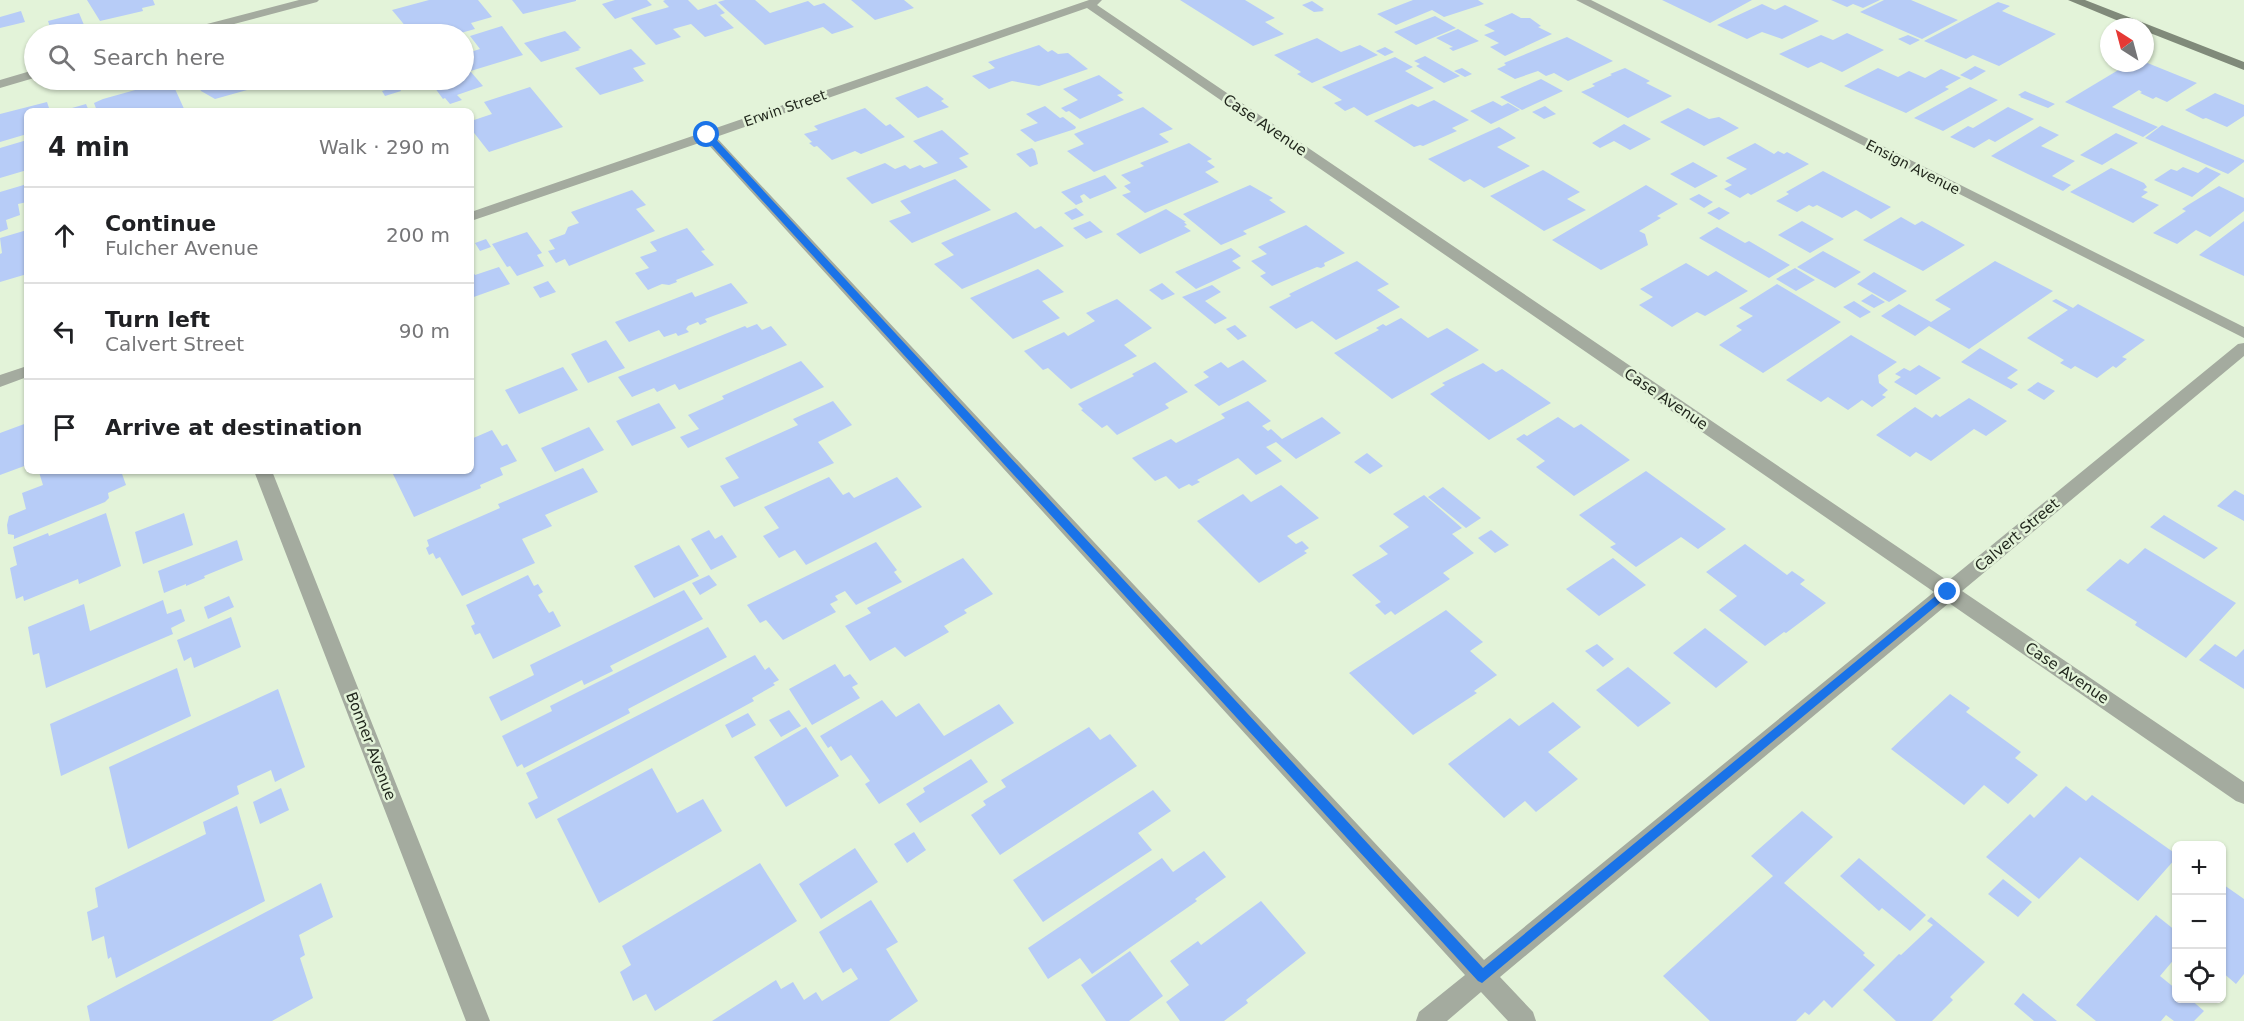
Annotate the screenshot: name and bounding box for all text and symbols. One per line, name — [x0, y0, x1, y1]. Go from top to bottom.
north arrow — [2100, 18, 2154, 72]
search box — [24, 24, 474, 90]
icon: search — [45, 41, 78, 74]
text: Search here — [93, 45, 225, 70]
street label: Erwin Street — [742, 86, 829, 130]
street label: Case Avenue — [1220, 90, 1310, 160]
route start — [693, 121, 719, 147]
text: 4 min — [48, 132, 130, 162]
text: Walk · 290 m — [319, 135, 450, 159]
street label: Ensign Avenue — [1863, 136, 1963, 198]
text: Continue — [105, 211, 216, 236]
icon: ahead — [48, 219, 81, 252]
text: 200 m — [386, 223, 450, 247]
text: Fulcher Avenue — [105, 236, 259, 260]
text: Turn left — [105, 307, 210, 332]
icon: left — [48, 315, 81, 348]
text: 90 m — [399, 319, 450, 343]
text: Calvert Street — [105, 332, 244, 356]
street label: Case Avenue — [1621, 364, 1711, 434]
icon: arrive — [48, 411, 81, 444]
text: Arrive at destination — [105, 415, 362, 440]
street label: Calvert Street — [1971, 495, 2063, 575]
route end — [1934, 578, 1960, 604]
street label: Case Avenue — [2022, 638, 2112, 708]
street label: Bonner Avenue — [342, 689, 400, 803]
map controls — [2172, 841, 2226, 1003]
button: + — [2172, 841, 2226, 895]
button: − — [2172, 895, 2226, 949]
button: locate — [2172, 949, 2226, 1003]

